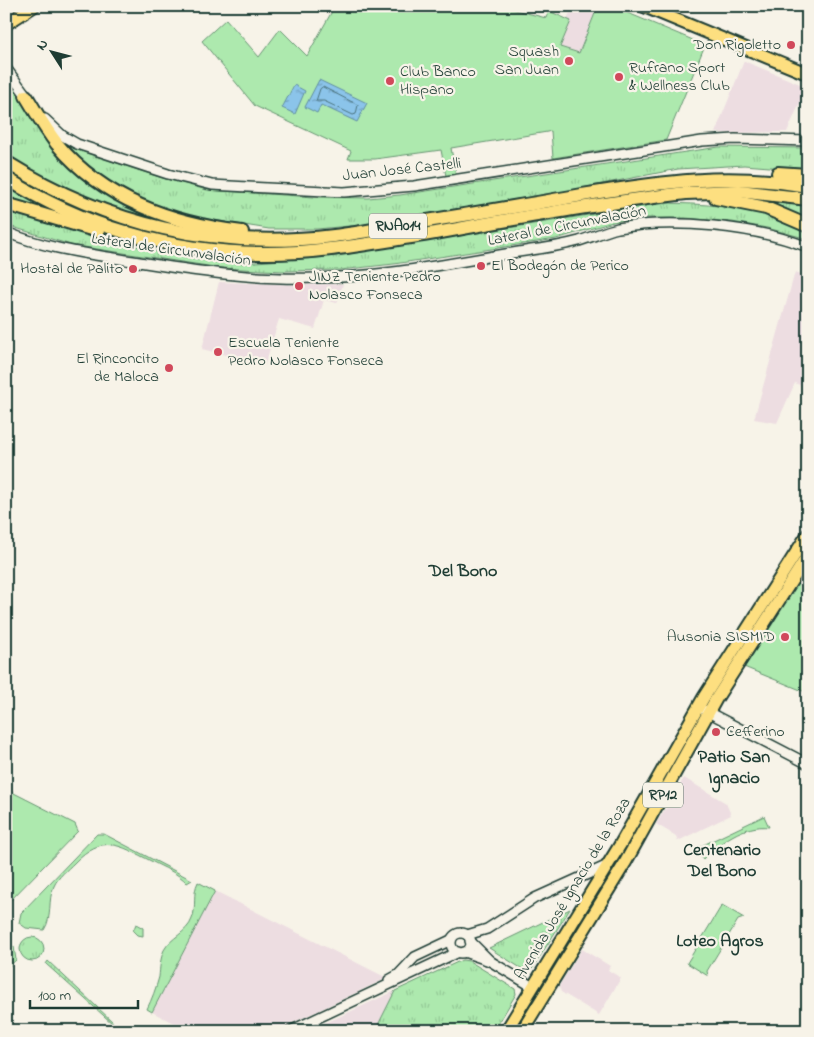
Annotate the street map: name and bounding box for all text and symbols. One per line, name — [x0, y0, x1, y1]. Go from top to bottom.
north arrow — [28, 28, 78, 78]
place label: Don Rigoletto — [692, 33, 781, 57]
text: N — [31, 35, 54, 55]
marker: Don Rigoletto — [785, 39, 797, 51]
place label: Squash San Juan — [495, 40, 559, 82]
marker: Squash San Juan — [563, 55, 575, 67]
place label: Rufrano Sport & Wellness Club — [629, 56, 730, 98]
place label: Club Banco Hispano — [400, 60, 476, 102]
marker: Rufrano Sport & Wellness Club — [613, 71, 625, 83]
marker: Club Banco Hispano — [384, 75, 396, 87]
street label: Juan José Castelli — [341, 152, 463, 188]
street label: Lateral de Circunvalación — [486, 199, 648, 253]
road number: RNA014 — [369, 214, 427, 238]
street label: Lateral de Circunvalación — [90, 227, 252, 273]
place label: El Bodegón de Perico — [491, 254, 629, 278]
place label: Hostal de Palito — [20, 257, 123, 281]
marker: El Bodegón de Perico — [475, 260, 487, 272]
marker: Hostal de Palito — [127, 263, 139, 275]
place label: JINZ Teniente Pedro Nolasco Fonseca — [309, 265, 441, 307]
marker: JINZ Teniente Pedro Nolasco Fonseca — [293, 280, 305, 292]
place label: Escuela Teniente Pedro Nolasco Fonseca — [228, 331, 383, 373]
marker: Escuela Teniente Pedro Nolasco Fonseca — [212, 346, 224, 358]
place label: El Rinconcito de Maloca — [76, 347, 159, 389]
marker: El Rinconcito de Maloca — [163, 362, 175, 374]
district label: Del Bono — [428, 559, 497, 585]
place label: Ausonia SISMID — [667, 625, 775, 649]
marker: Ausonia SISMID — [779, 631, 791, 643]
place label: Cefferino — [726, 720, 785, 744]
marker: Cefferino — [710, 726, 722, 738]
district label: Patio San Ignacio — [698, 745, 770, 793]
road number: RP12 — [643, 782, 683, 808]
street label: Avenida José Ignacio de la Roza — [509, 793, 637, 985]
district label: Centenario Del Bono — [683, 838, 761, 885]
district label: Loteo Agros — [676, 929, 764, 956]
scale bar — [30, 977, 138, 1009]
text: 100 m — [38, 985, 71, 1007]

